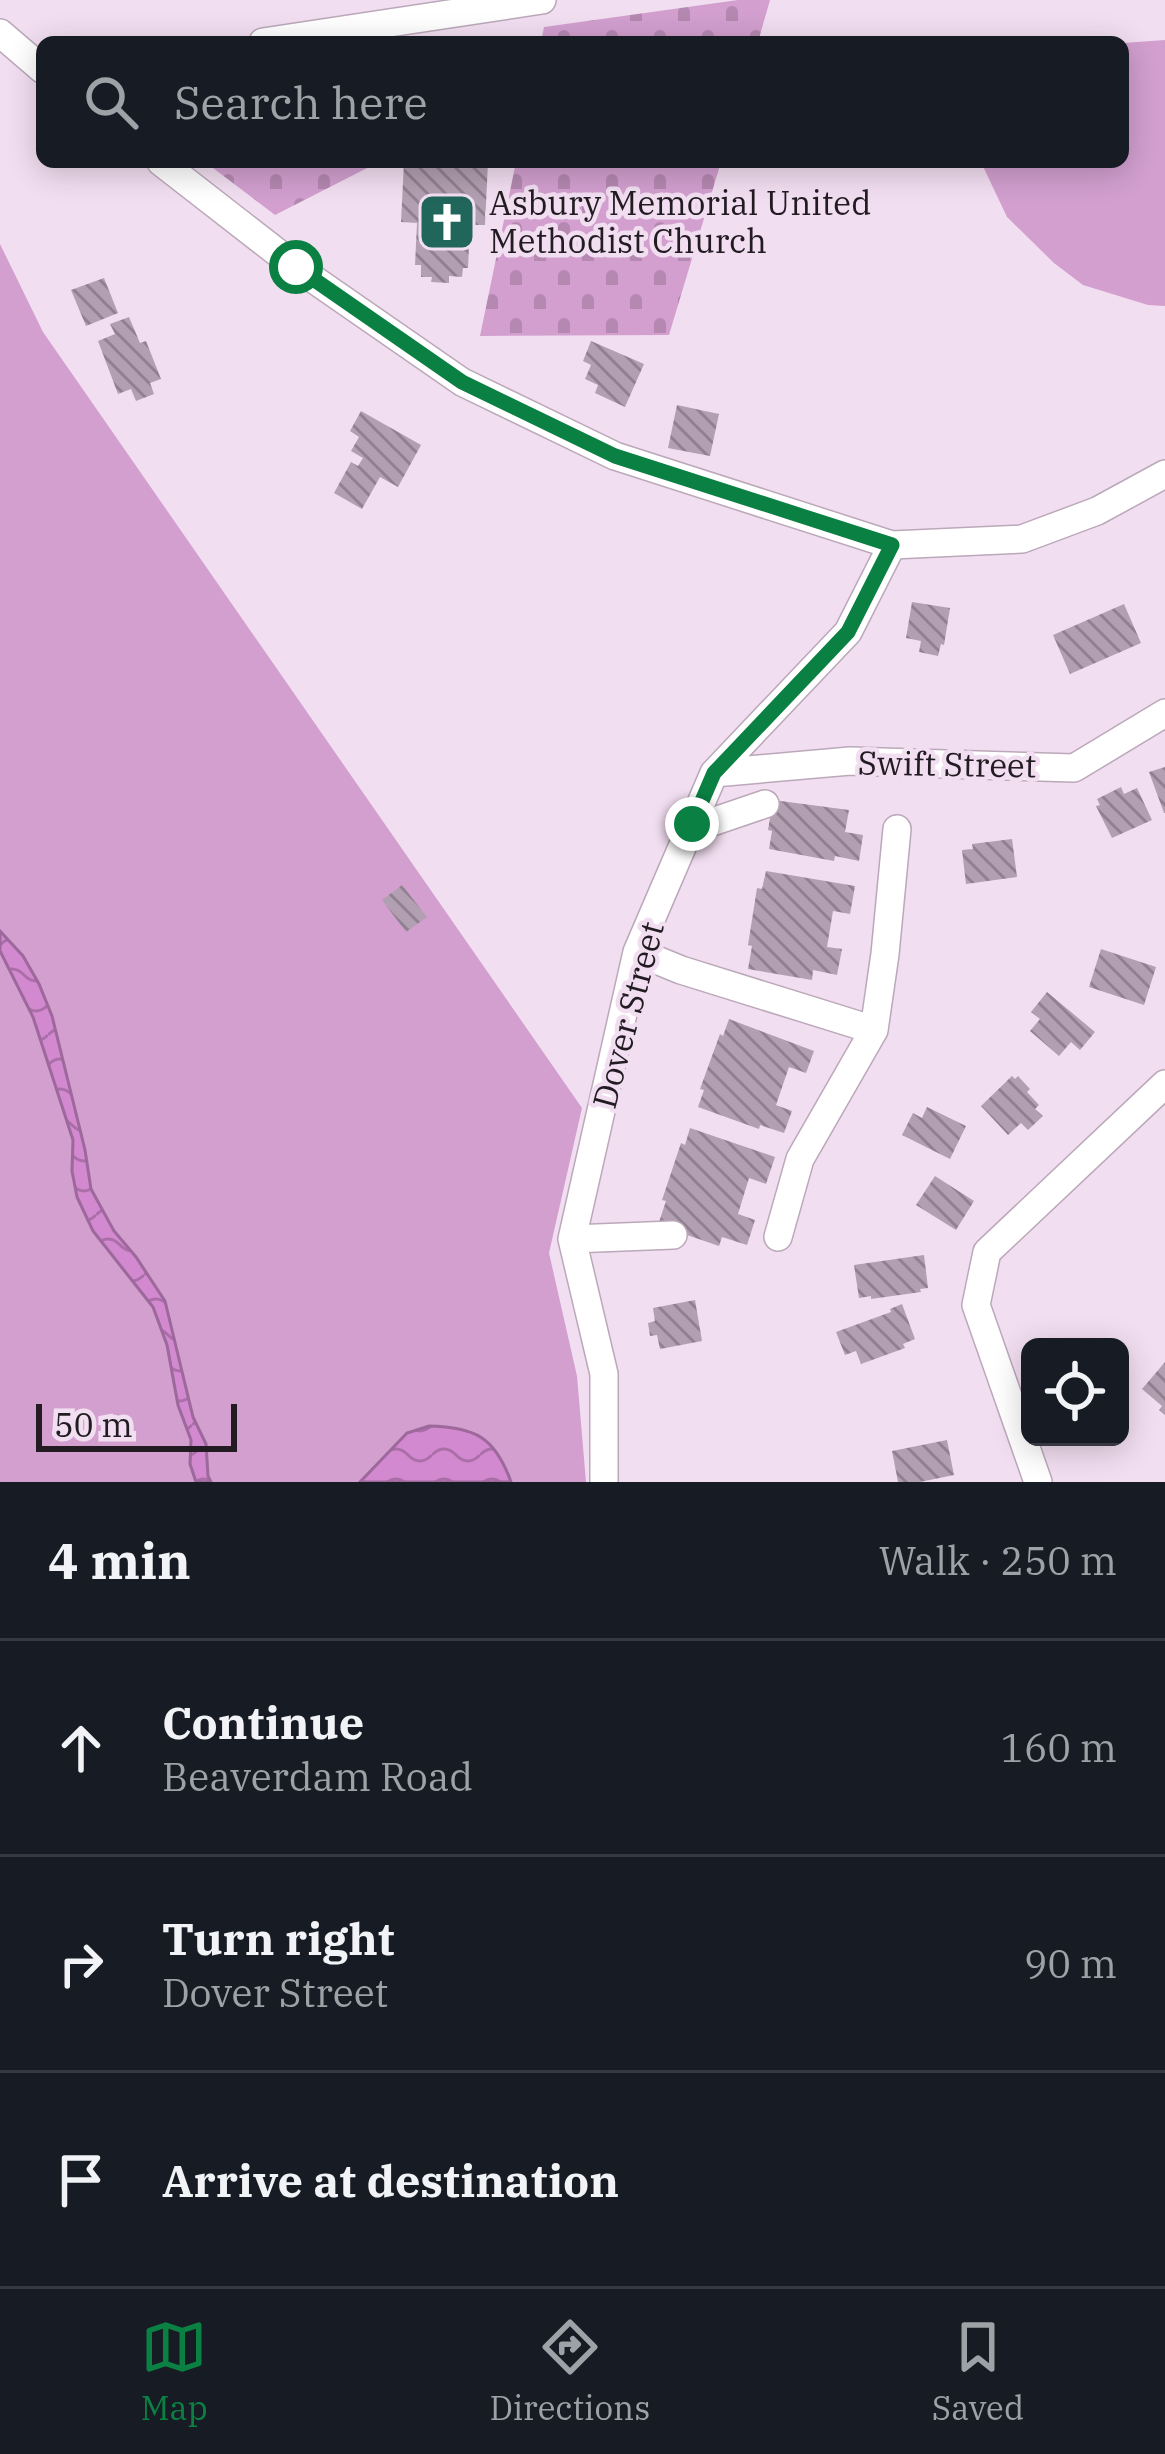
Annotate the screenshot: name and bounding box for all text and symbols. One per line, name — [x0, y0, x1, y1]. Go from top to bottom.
search box — [36, 36, 1129, 168]
icon: search — [78, 69, 144, 135]
text: Search here — [174, 73, 428, 131]
place label: Asbury Memorial United Methodist Church — [489, 181, 871, 262]
church icon: Asbury Memorial United Methodist Church — [416, 191, 478, 253]
route start — [269, 240, 323, 294]
street label: Swift Street — [857, 740, 1037, 787]
route end — [665, 797, 719, 851]
street label: Dover Street — [582, 917, 673, 1113]
map controls — [1021, 1338, 1129, 1446]
button: locate — [1021, 1338, 1129, 1446]
scale bar — [36, 1398, 237, 1451]
text: 50 m — [54, 1403, 133, 1446]
text: 4 min — [48, 1527, 191, 1593]
text: Walk · 250 m — [879, 1535, 1117, 1586]
text: Continue — [162, 1693, 364, 1751]
icon: ahead — [48, 1715, 114, 1781]
text: 160 m — [1001, 1722, 1117, 1773]
text: Beaverdam Road — [162, 1751, 473, 1802]
text: Turn right — [162, 1909, 394, 1967]
icon: right — [48, 1931, 114, 1997]
text: 90 m — [1024, 1938, 1117, 1989]
text: Dover Street — [162, 1967, 388, 2018]
icon: arrive — [48, 2147, 114, 2213]
text: Arrive at destination — [162, 2151, 619, 2209]
tab: Map — [141, 2314, 208, 2429]
tab: Directions — [489, 2314, 650, 2429]
tab: Saved — [932, 2314, 1024, 2429]

